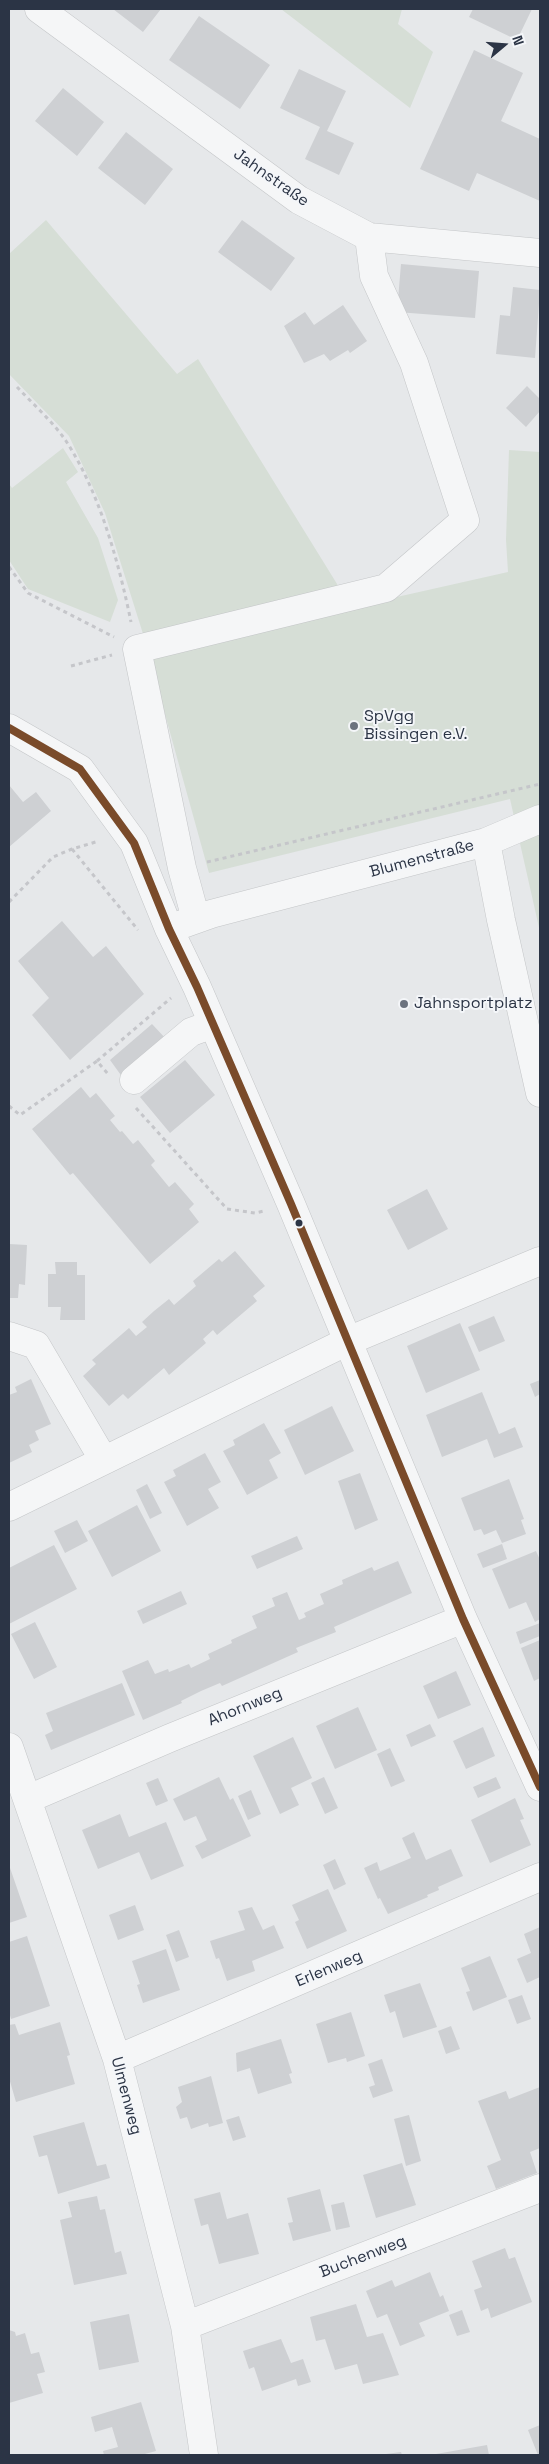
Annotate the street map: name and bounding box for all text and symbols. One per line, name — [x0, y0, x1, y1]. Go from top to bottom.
north arrow — [479, 20, 529, 70]
text: N — [508, 33, 528, 48]
street label: Jahnstraße — [229, 145, 313, 211]
place label: SpVgg Bissingen e.V. — [364, 707, 468, 745]
marker: SpVgg Bissingen e.V. — [348, 720, 360, 732]
street label: Blumenstraße — [368, 836, 476, 882]
place label: Jahnsportplatz — [414, 994, 533, 1014]
marker: Jahnsportplatz — [398, 998, 410, 1010]
unlabelled marker — [294, 1218, 304, 1228]
street label: Ahornweg — [205, 1684, 285, 1730]
street label: Erlenweg — [293, 1946, 365, 1992]
street label: Ulmenweg — [106, 2055, 146, 2137]
street label: Buchenweg — [317, 2232, 409, 2282]

